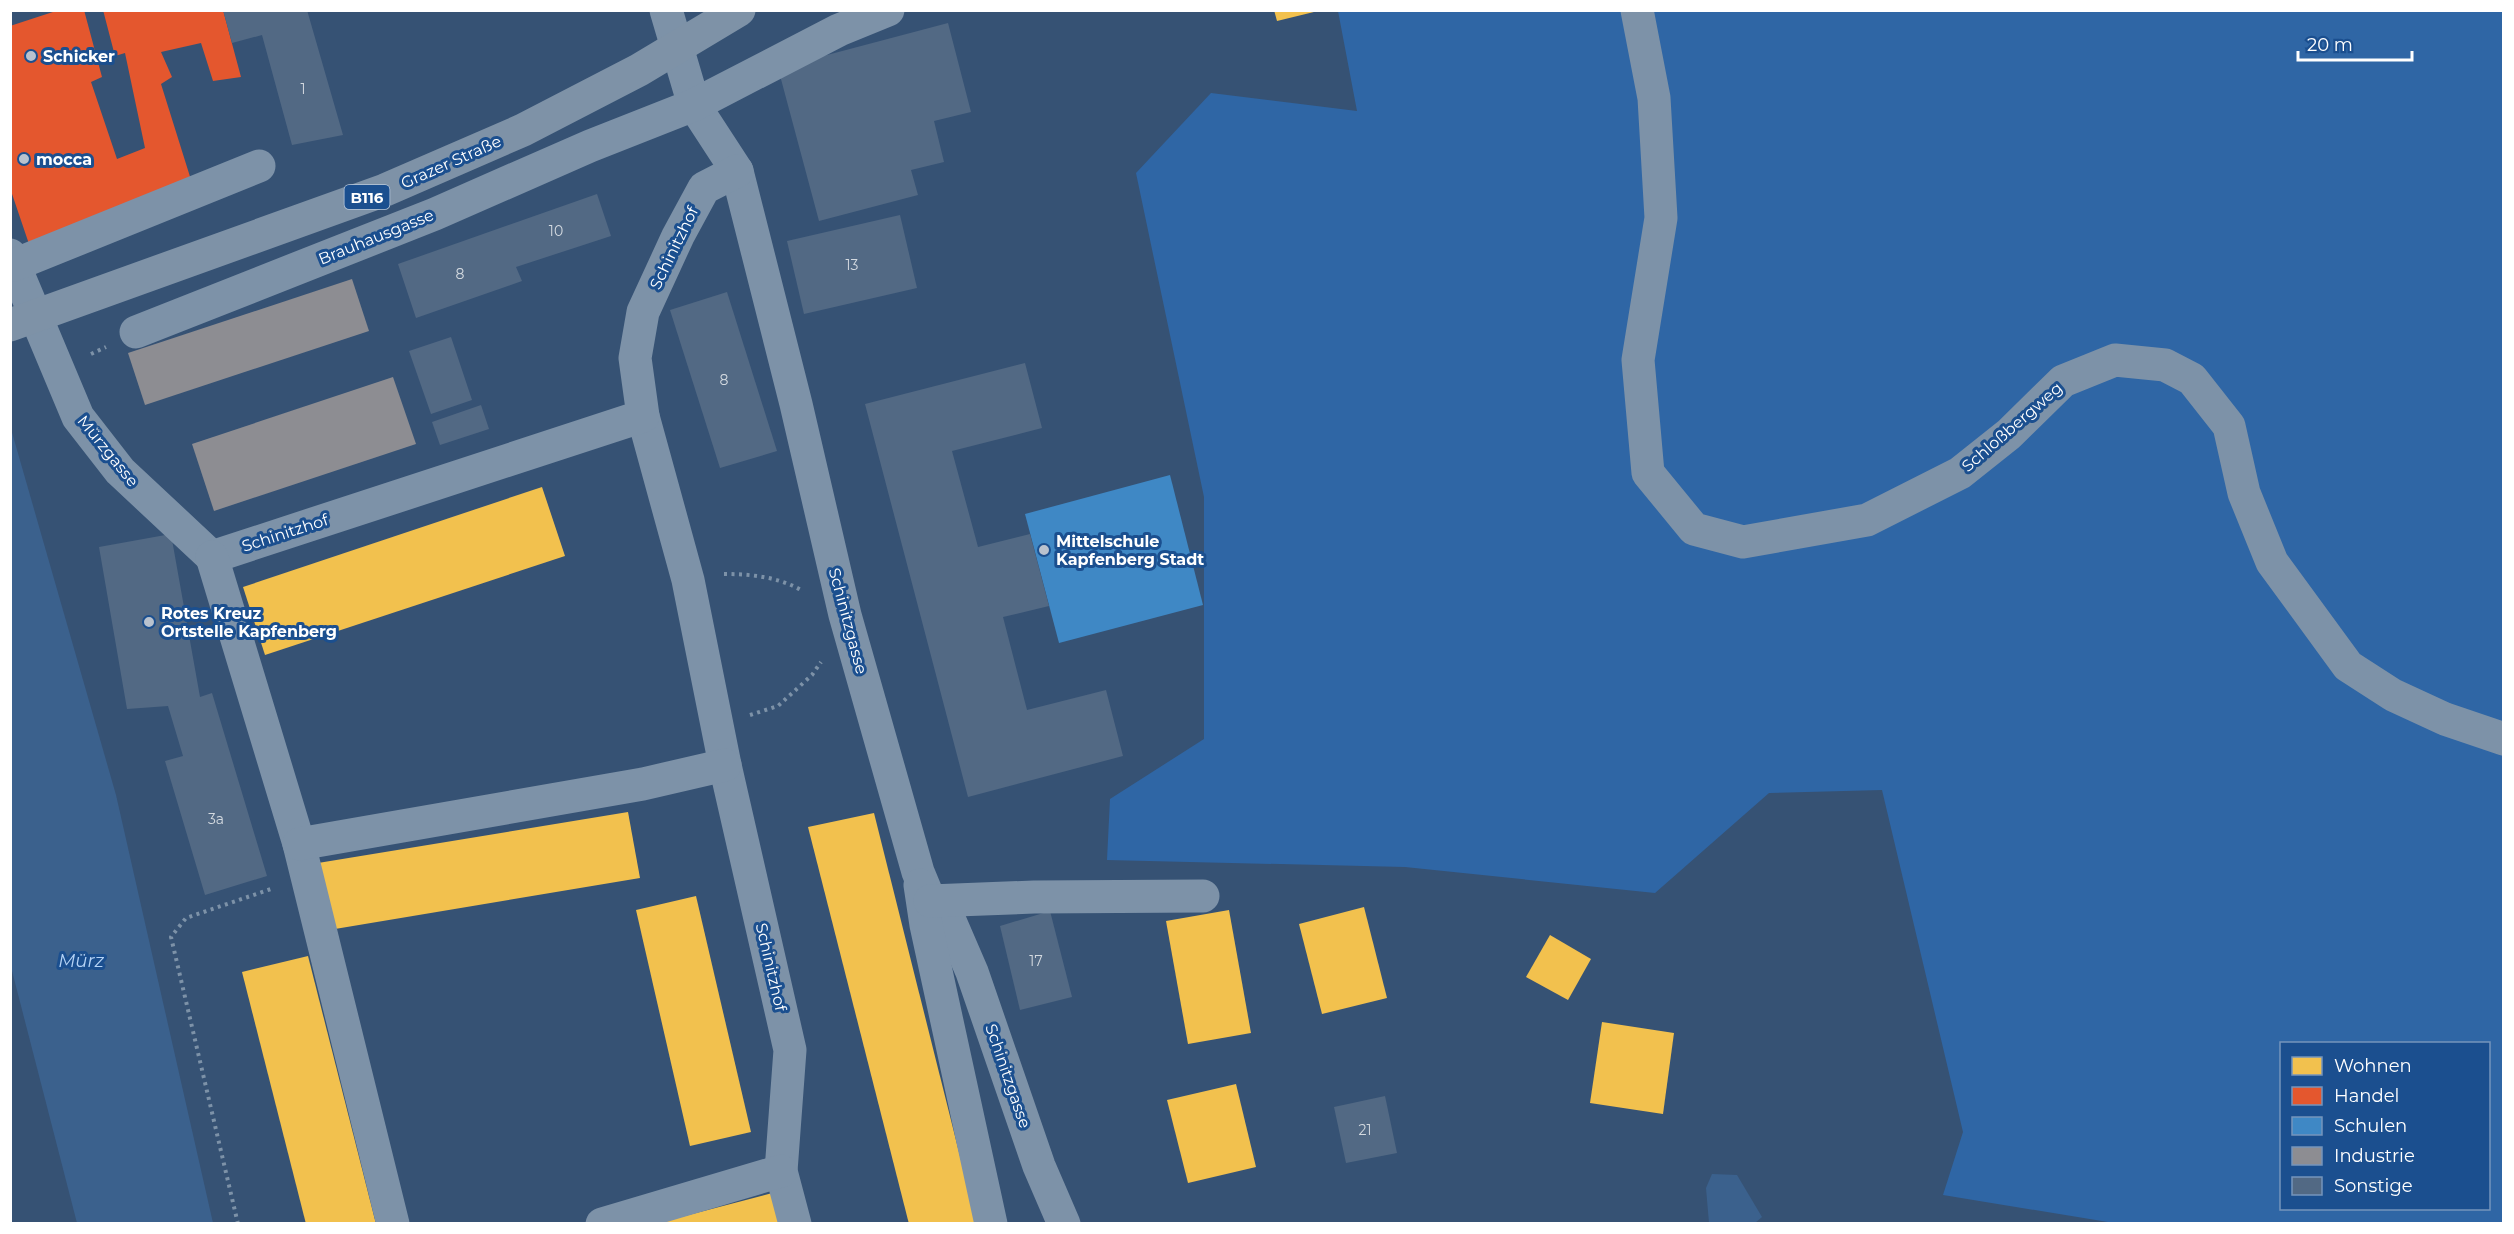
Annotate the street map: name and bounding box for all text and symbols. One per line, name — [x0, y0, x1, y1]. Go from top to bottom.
scale bar — [2298, 24, 2412, 62]
text: 20 m — [2307, 34, 2353, 56]
place label: Schicker — [43, 47, 115, 66]
marker: Schicker — [24, 49, 38, 63]
house number: 1 — [300, 80, 306, 98]
street label: Grazer Straße — [398, 131, 504, 193]
place label: mocca — [36, 150, 92, 169]
marker: mocca — [17, 152, 31, 166]
road number: B116 — [344, 185, 389, 209]
street label: Schinitzhof — [646, 203, 702, 293]
street label: Brauhausgasse — [316, 205, 436, 269]
house number: 10 — [549, 222, 563, 240]
house number: 13 — [846, 256, 859, 274]
house number: 8 — [456, 265, 465, 283]
house number: 8 — [720, 371, 729, 389]
street label: Schloßbergweg — [1958, 378, 2066, 476]
street label: Mürzgasse — [74, 412, 142, 490]
street label: Schinitzhof — [239, 510, 331, 556]
place label: Mittelschule Kapfenberg Stadt — [1056, 532, 1204, 569]
marker: Mittelschule Kapfenberg Stadt — [1037, 543, 1051, 557]
street label: Schinitzgasse — [825, 566, 871, 676]
place label: Rotes Kreuz Ortstelle Kapfenberg — [161, 604, 337, 641]
marker: Rotes Kreuz Ortstelle Kapfenberg — [142, 615, 156, 629]
house number: 3a — [208, 810, 224, 828]
street label: Schinitzhof — [752, 921, 790, 1013]
water label: Mürz — [58, 950, 105, 972]
house number: 17 — [1029, 952, 1043, 970]
street label: Schinitzgasse — [981, 1021, 1035, 1131]
legend — [2280, 1042, 2490, 1210]
text: Wohnen — [2334, 1055, 2412, 1077]
text: Handel — [2334, 1085, 2399, 1107]
text: Schulen — [2334, 1115, 2407, 1137]
house number: 21 — [1358, 1121, 1372, 1139]
text: Industrie — [2334, 1145, 2415, 1167]
text: Sonstige — [2334, 1175, 2413, 1197]

